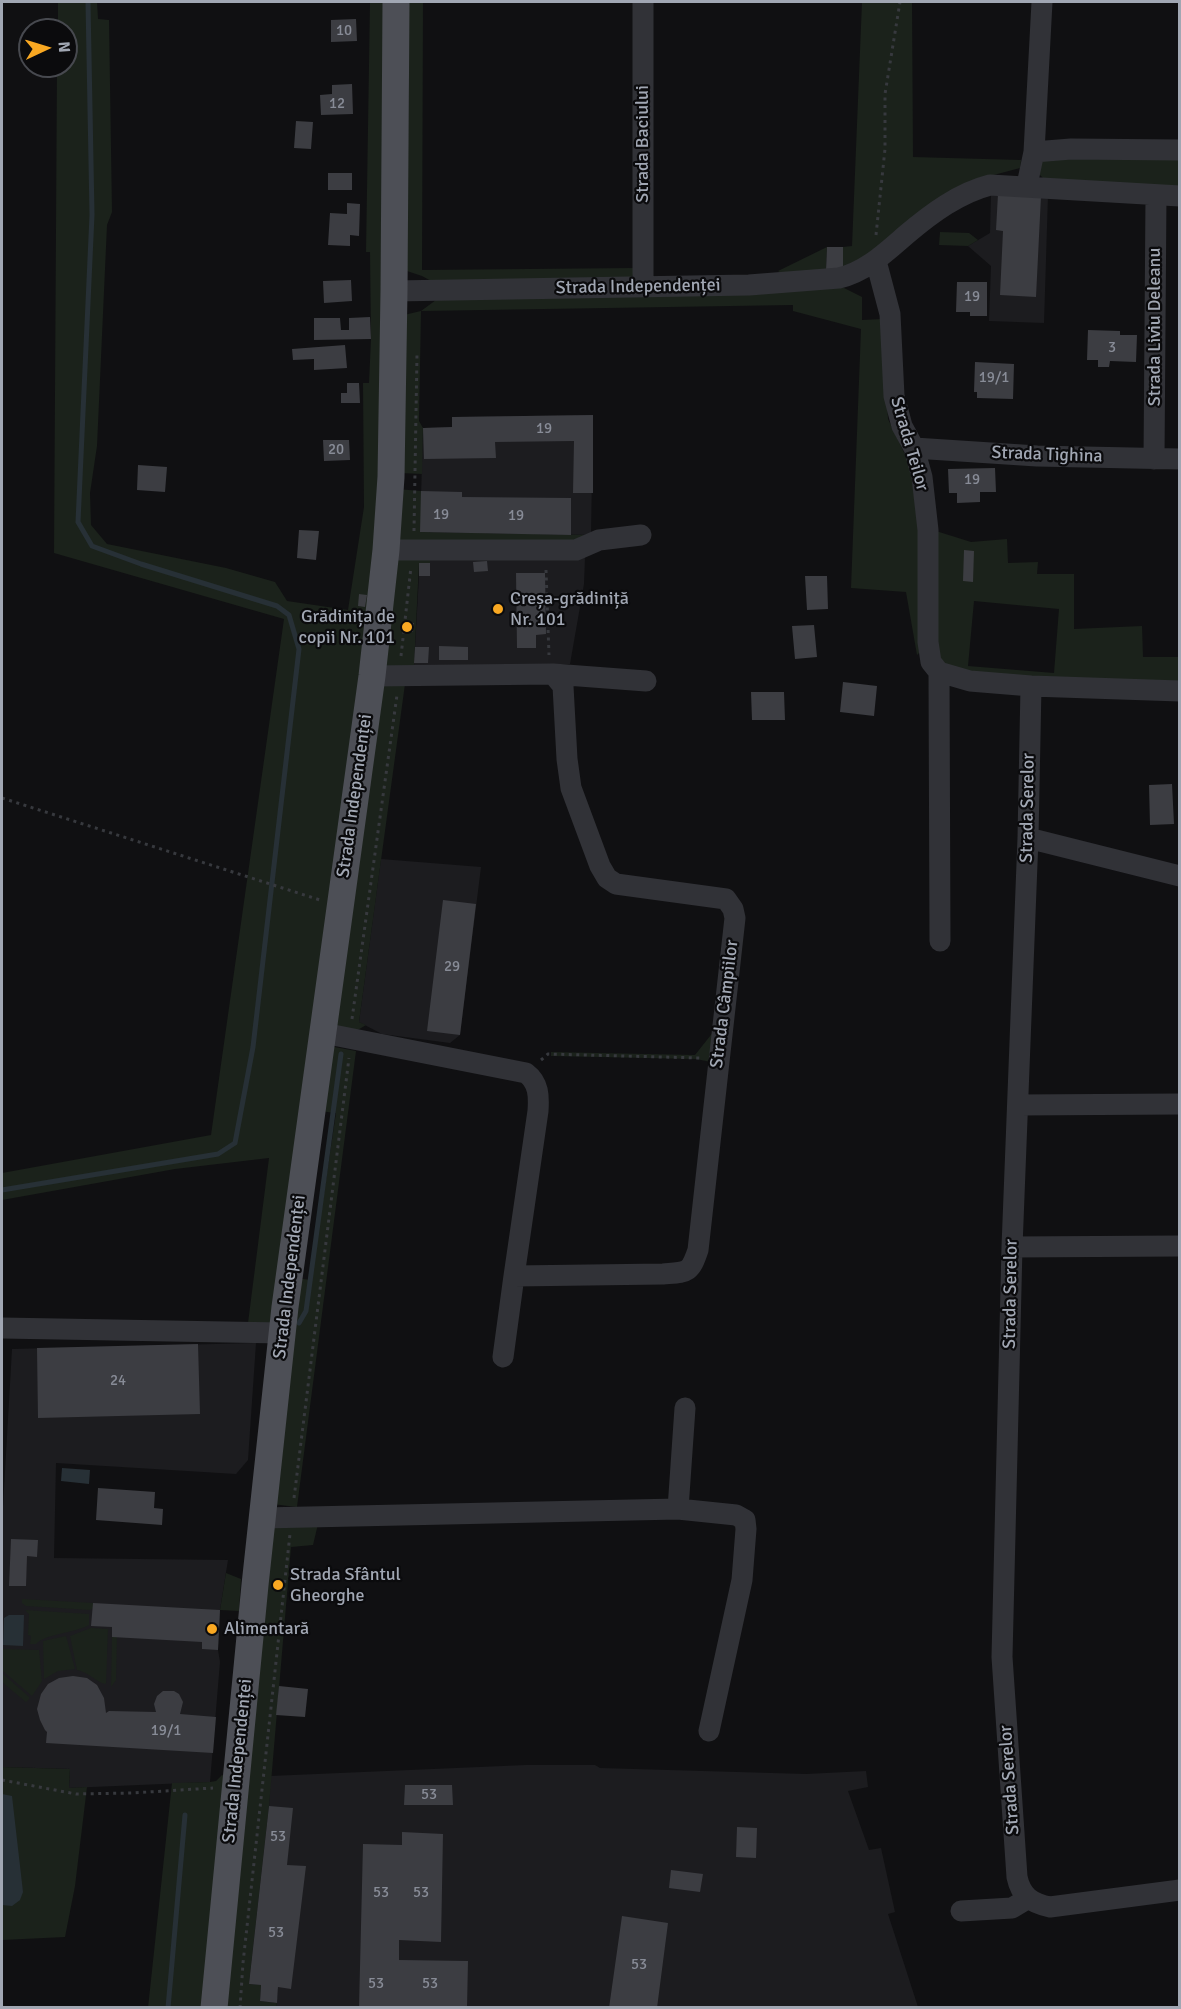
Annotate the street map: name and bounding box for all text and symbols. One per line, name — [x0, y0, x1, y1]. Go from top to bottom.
north arrow — [18, 18, 78, 78]
house number: 10 — [336, 22, 352, 40]
text: N — [54, 41, 74, 53]
street label: Strada Baciului — [632, 85, 654, 203]
house number: 12 — [329, 95, 345, 113]
street label: Strada Liviu Deleanu — [1144, 248, 1166, 406]
street label: Strada Independenței — [555, 275, 721, 299]
house number: 19 — [964, 288, 980, 306]
house number: 3 — [1108, 339, 1116, 357]
house number: 19/1 — [979, 369, 1009, 387]
street label: Strada Teilor — [885, 394, 933, 494]
house number: 19 — [536, 420, 552, 438]
house number: 20 — [328, 441, 344, 459]
street label: Strada Tighina — [991, 442, 1103, 468]
house number: 19 — [964, 471, 980, 489]
house number: 19 — [433, 506, 449, 524]
house number: 19 — [508, 507, 524, 525]
place label: Creșa-grădiniță Nr. 101 — [510, 588, 629, 630]
marker: Creșa-grădiniță Nr. 101 — [491, 602, 505, 616]
place label: Grădinița de copii Nr. 101 — [298, 606, 395, 648]
marker: Grădinița de copii Nr. 101 — [400, 620, 414, 634]
street label: Strada Independenței — [333, 713, 377, 879]
street label: Strada Serelor — [1016, 753, 1040, 863]
street label: Strada Câmpiilor — [706, 939, 744, 1069]
house number: 29 — [444, 958, 460, 976]
street label: Strada Independenței — [269, 1194, 311, 1360]
street label: Strada Serelor — [999, 1239, 1023, 1349]
house number: 24 — [110, 1372, 126, 1390]
place label: Strada Sfântul Gheorghe — [290, 1564, 401, 1606]
marker: Strada Sfântul Gheorghe — [271, 1578, 285, 1592]
place label: Alimentară — [224, 1618, 309, 1640]
marker: Alimentară — [205, 1622, 219, 1636]
street label: Strada Independenței — [219, 1678, 257, 1844]
house number: 19/1 — [151, 1722, 181, 1740]
street label: Strada Serelor — [995, 1724, 1025, 1836]
house number: 53 — [421, 1786, 437, 1804]
house number: 53 — [270, 1828, 286, 1846]
house number: 53 — [373, 1884, 389, 1902]
house number: 53 — [413, 1884, 429, 1902]
house number: 53 — [268, 1924, 284, 1942]
house number: 53 — [631, 1956, 647, 1974]
house number: 53 — [368, 1975, 384, 1993]
house number: 53 — [422, 1975, 438, 1993]

